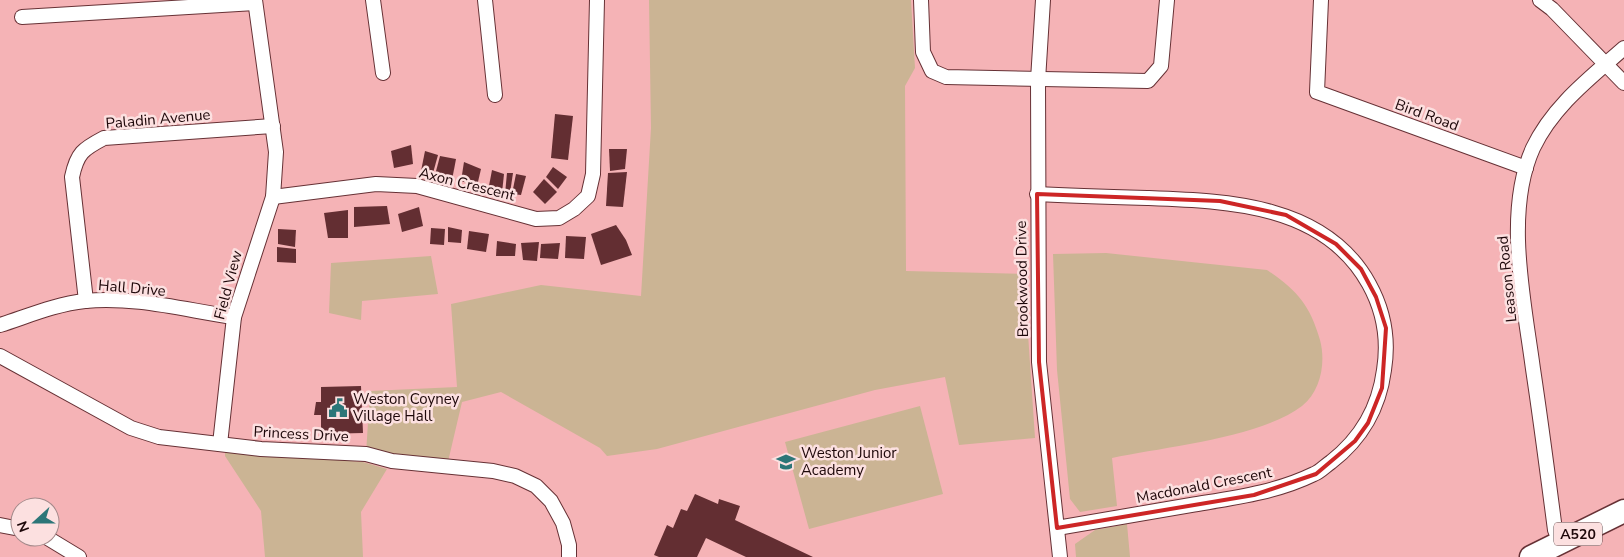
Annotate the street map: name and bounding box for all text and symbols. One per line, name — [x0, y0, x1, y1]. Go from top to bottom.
street label: Bird Road — [1392, 94, 1462, 136]
street label: Paladin Avenue — [105, 104, 211, 134]
street label: Axon Crescent — [417, 162, 518, 206]
street label: Brookwood Drive — [1011, 220, 1033, 338]
street label: Leason Road — [1493, 235, 1521, 323]
street label: Field View — [209, 248, 247, 322]
street label: Hall Drive — [97, 275, 167, 301]
place label: Weston Coyney Village Hall — [352, 389, 460, 426]
public building icon: Weston Coyney Village Hall — [327, 397, 349, 419]
street label: Princess Drive — [253, 422, 349, 446]
place label: Weston Junior Academy — [801, 443, 897, 480]
school or university icon: Weston Junior Academy — [775, 451, 797, 473]
street label: Macdonald Crescent — [1135, 462, 1274, 508]
north arrow — [10, 497, 60, 547]
text: N — [13, 518, 34, 535]
road number: A520 — [1554, 522, 1602, 546]

